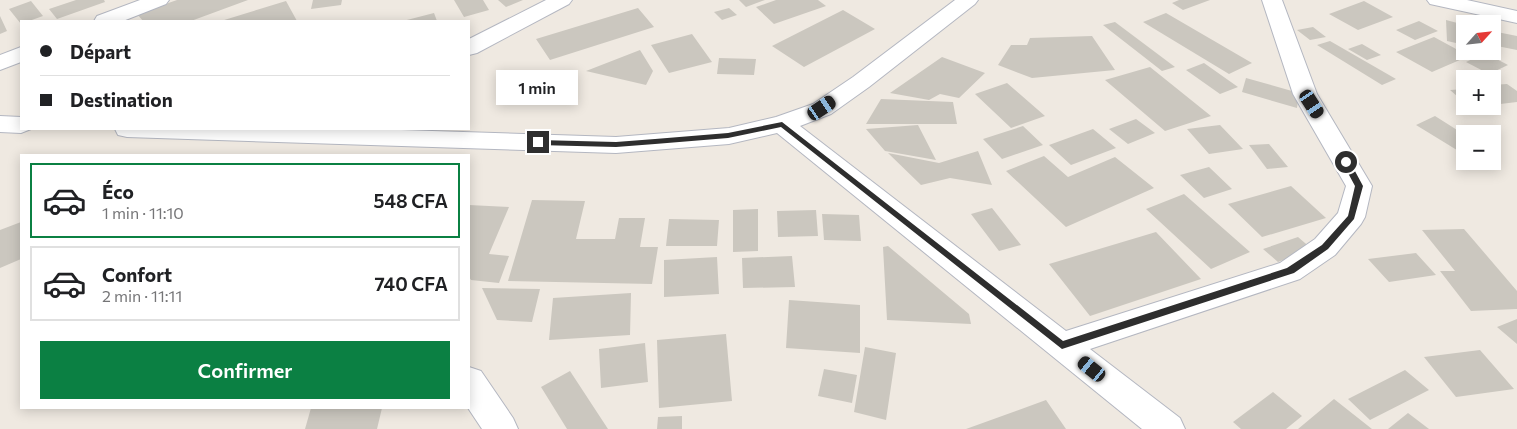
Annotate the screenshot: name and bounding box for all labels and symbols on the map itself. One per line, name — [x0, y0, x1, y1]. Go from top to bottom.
north arrow — [1456, 15, 1501, 60]
callout: 1 min — [497, 70, 579, 104]
car — [1297, 87, 1326, 121]
car — [805, 93, 838, 123]
route end — [527, 131, 549, 153]
route start — [1335, 151, 1357, 173]
car — [1075, 354, 1108, 384]

